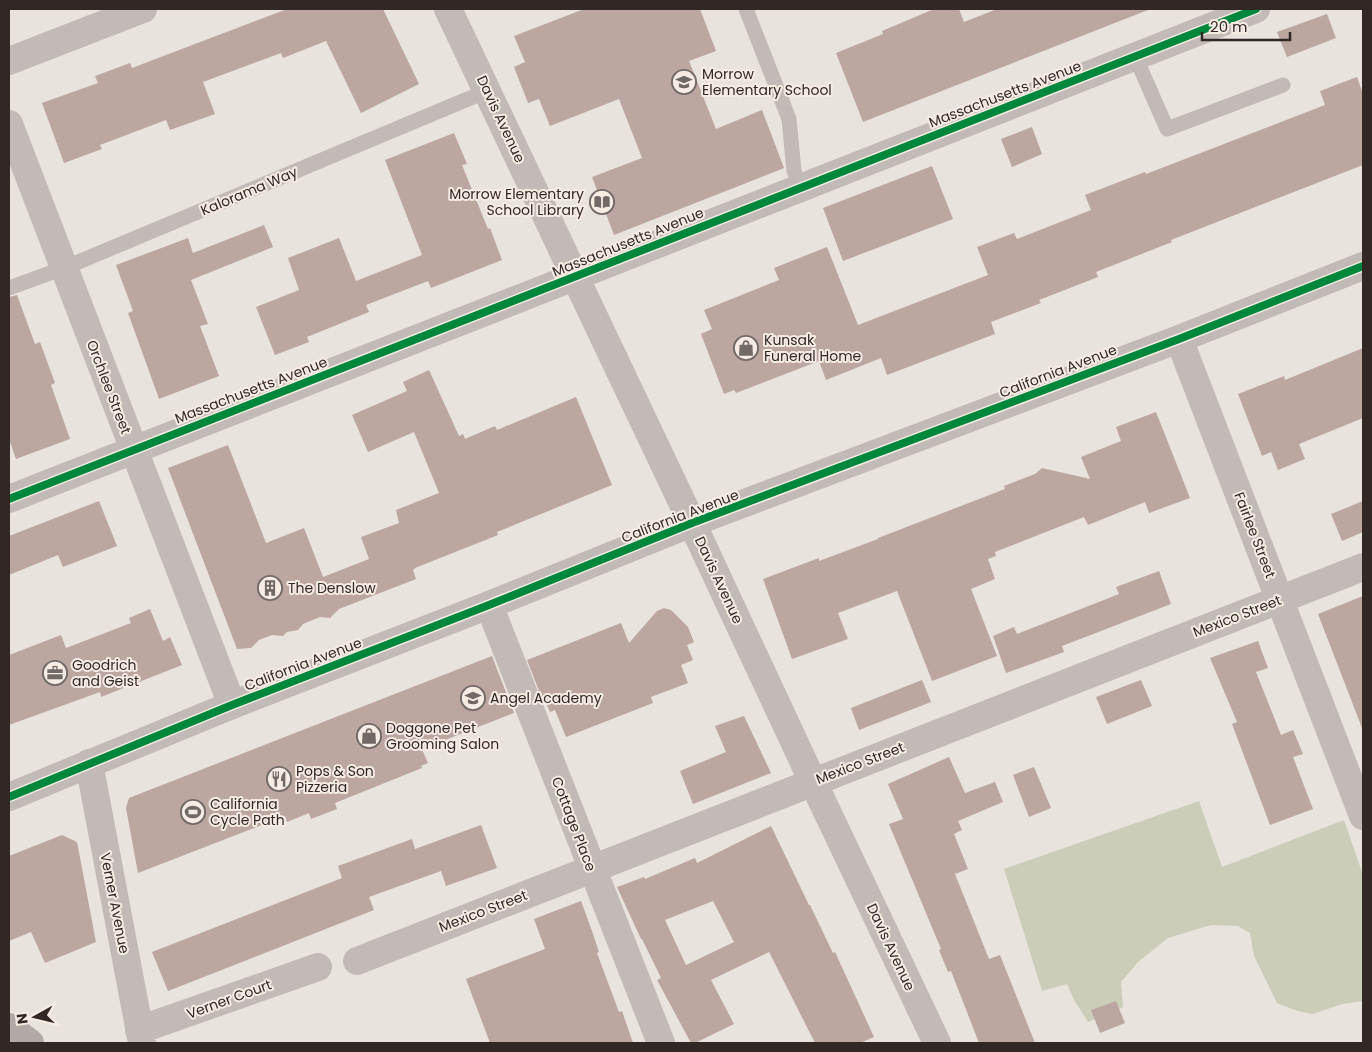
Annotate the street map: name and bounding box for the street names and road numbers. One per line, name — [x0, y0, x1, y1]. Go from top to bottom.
street label: Massachusetts Avenue — [926, 56, 1084, 132]
street label: Davis Avenue — [472, 72, 530, 166]
street label: Kalorama Way — [197, 162, 301, 220]
street label: Massachusetts Avenue — [549, 202, 707, 282]
street label: Orchlee Street — [82, 337, 136, 437]
street label: California Avenue — [996, 339, 1120, 403]
street label: Massachusetts Avenue — [172, 352, 330, 428]
street label: California Avenue — [618, 484, 742, 548]
street label: Fairlee Street — [1229, 489, 1281, 581]
street label: Davis Avenue — [690, 533, 748, 627]
street label: Mexico Street — [1190, 590, 1284, 642]
street label: California Avenue — [241, 632, 365, 696]
street label: Mexico Street — [813, 737, 907, 789]
street label: Cottage Place — [547, 774, 601, 874]
street label: Verner Avenue — [95, 851, 135, 956]
street label: Mexico Street — [436, 885, 530, 937]
street label: Davis Avenue — [862, 900, 920, 994]
street label: Verner Court — [184, 974, 274, 1024]

